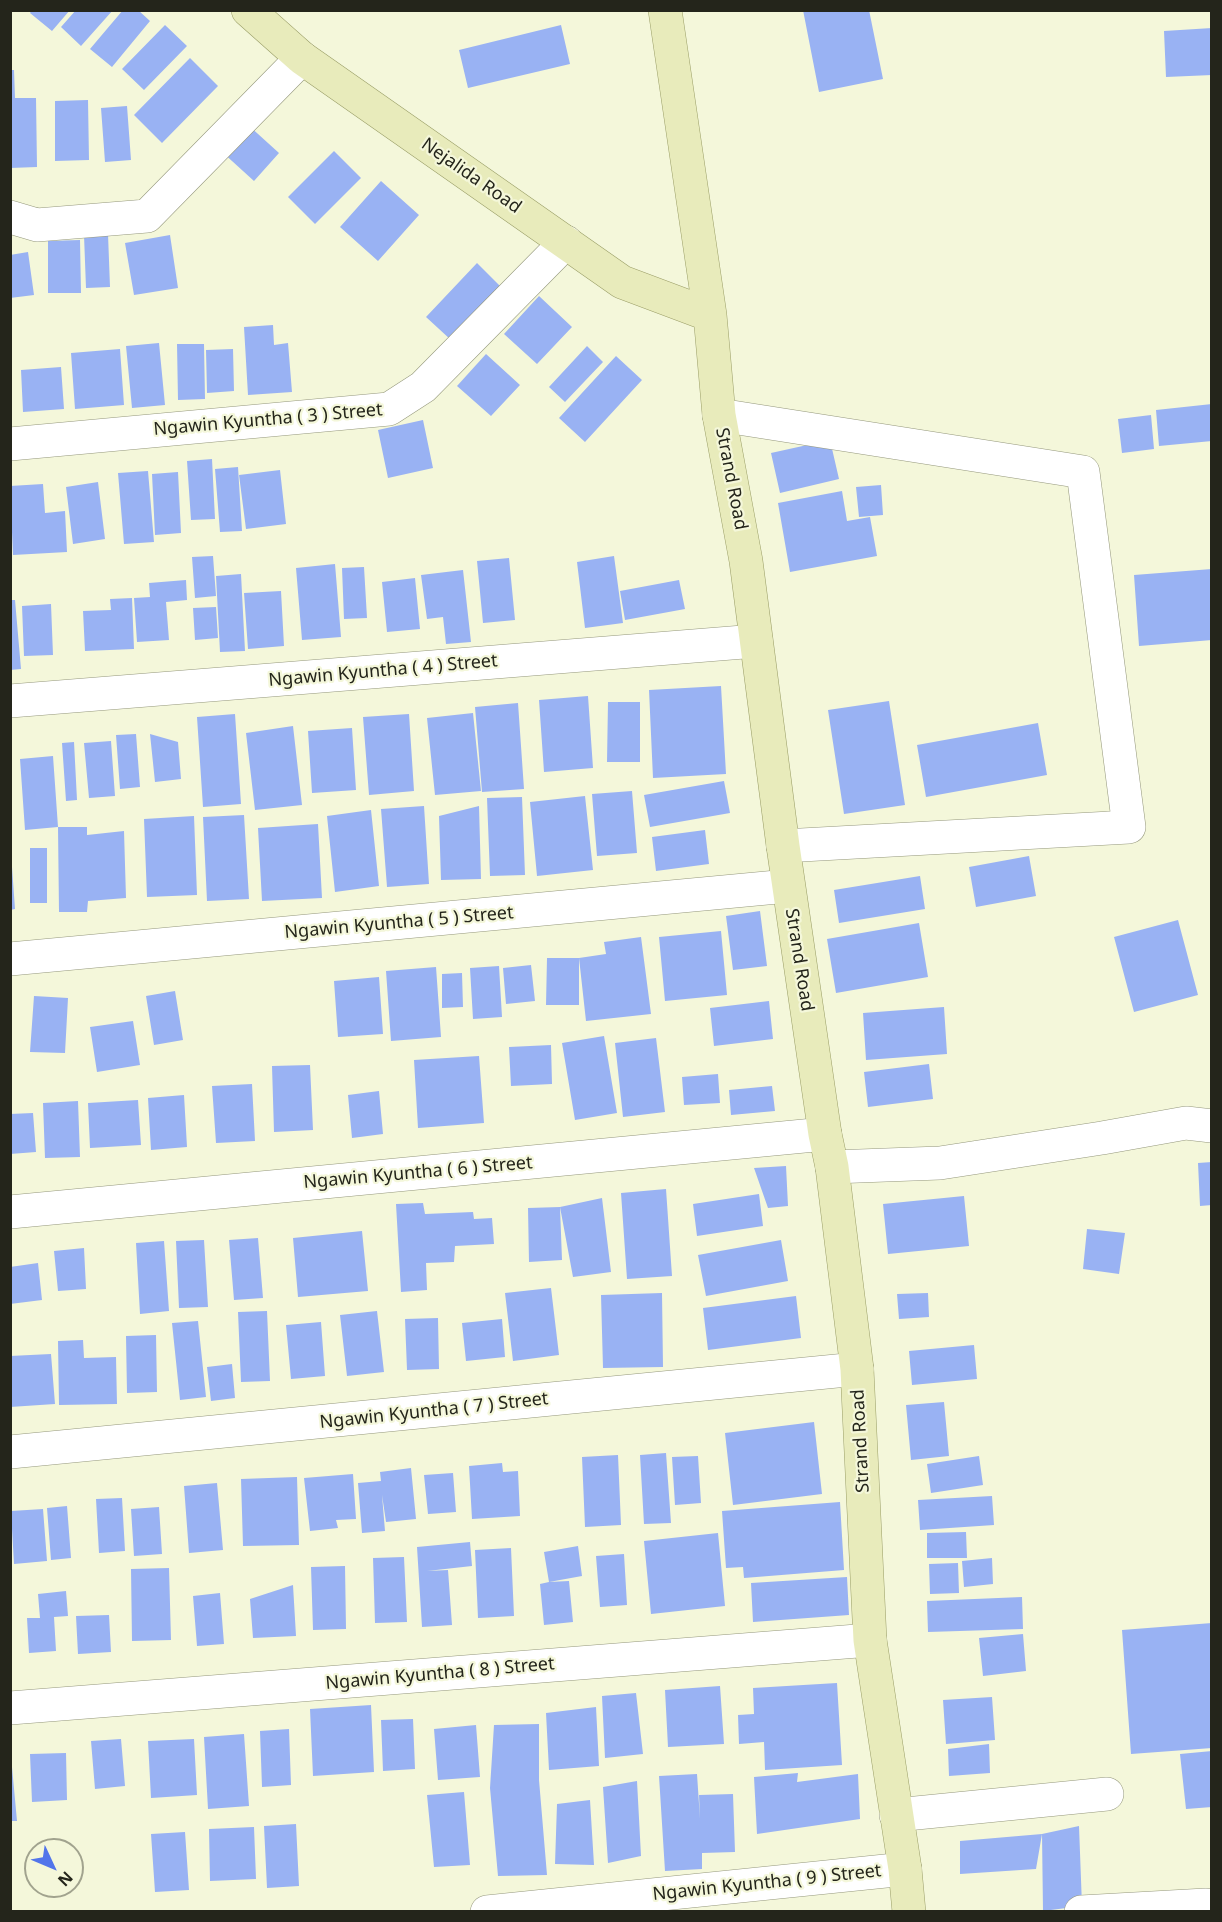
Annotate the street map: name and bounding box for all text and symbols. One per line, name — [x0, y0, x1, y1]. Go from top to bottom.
street label: Nejalida Road — [417, 134, 525, 218]
street label: Ngawin Kyuntha ( 3 ) Street — [153, 399, 383, 441]
street label: Strand Road — [711, 426, 751, 532]
street label: Ngawin Kyuntha ( 4 ) Street — [268, 650, 498, 692]
street label: Ngawin Kyuntha ( 5 ) Street — [284, 902, 514, 944]
street label: Strand Road — [780, 907, 818, 1013]
street label: Ngawin Kyuntha ( 6 ) Street — [303, 1152, 533, 1194]
street label: Ngawin Kyuntha ( 7 ) Street — [319, 1388, 549, 1434]
street label: Strand Road — [848, 1389, 874, 1493]
street label: Ngawin Kyuntha ( 8 ) Street — [325, 1653, 555, 1695]
north arrow — [24, 1838, 84, 1898]
street label: Ngawin Kyuntha ( 9 ) Street — [652, 1860, 882, 1906]
text: N — [53, 1867, 78, 1891]

